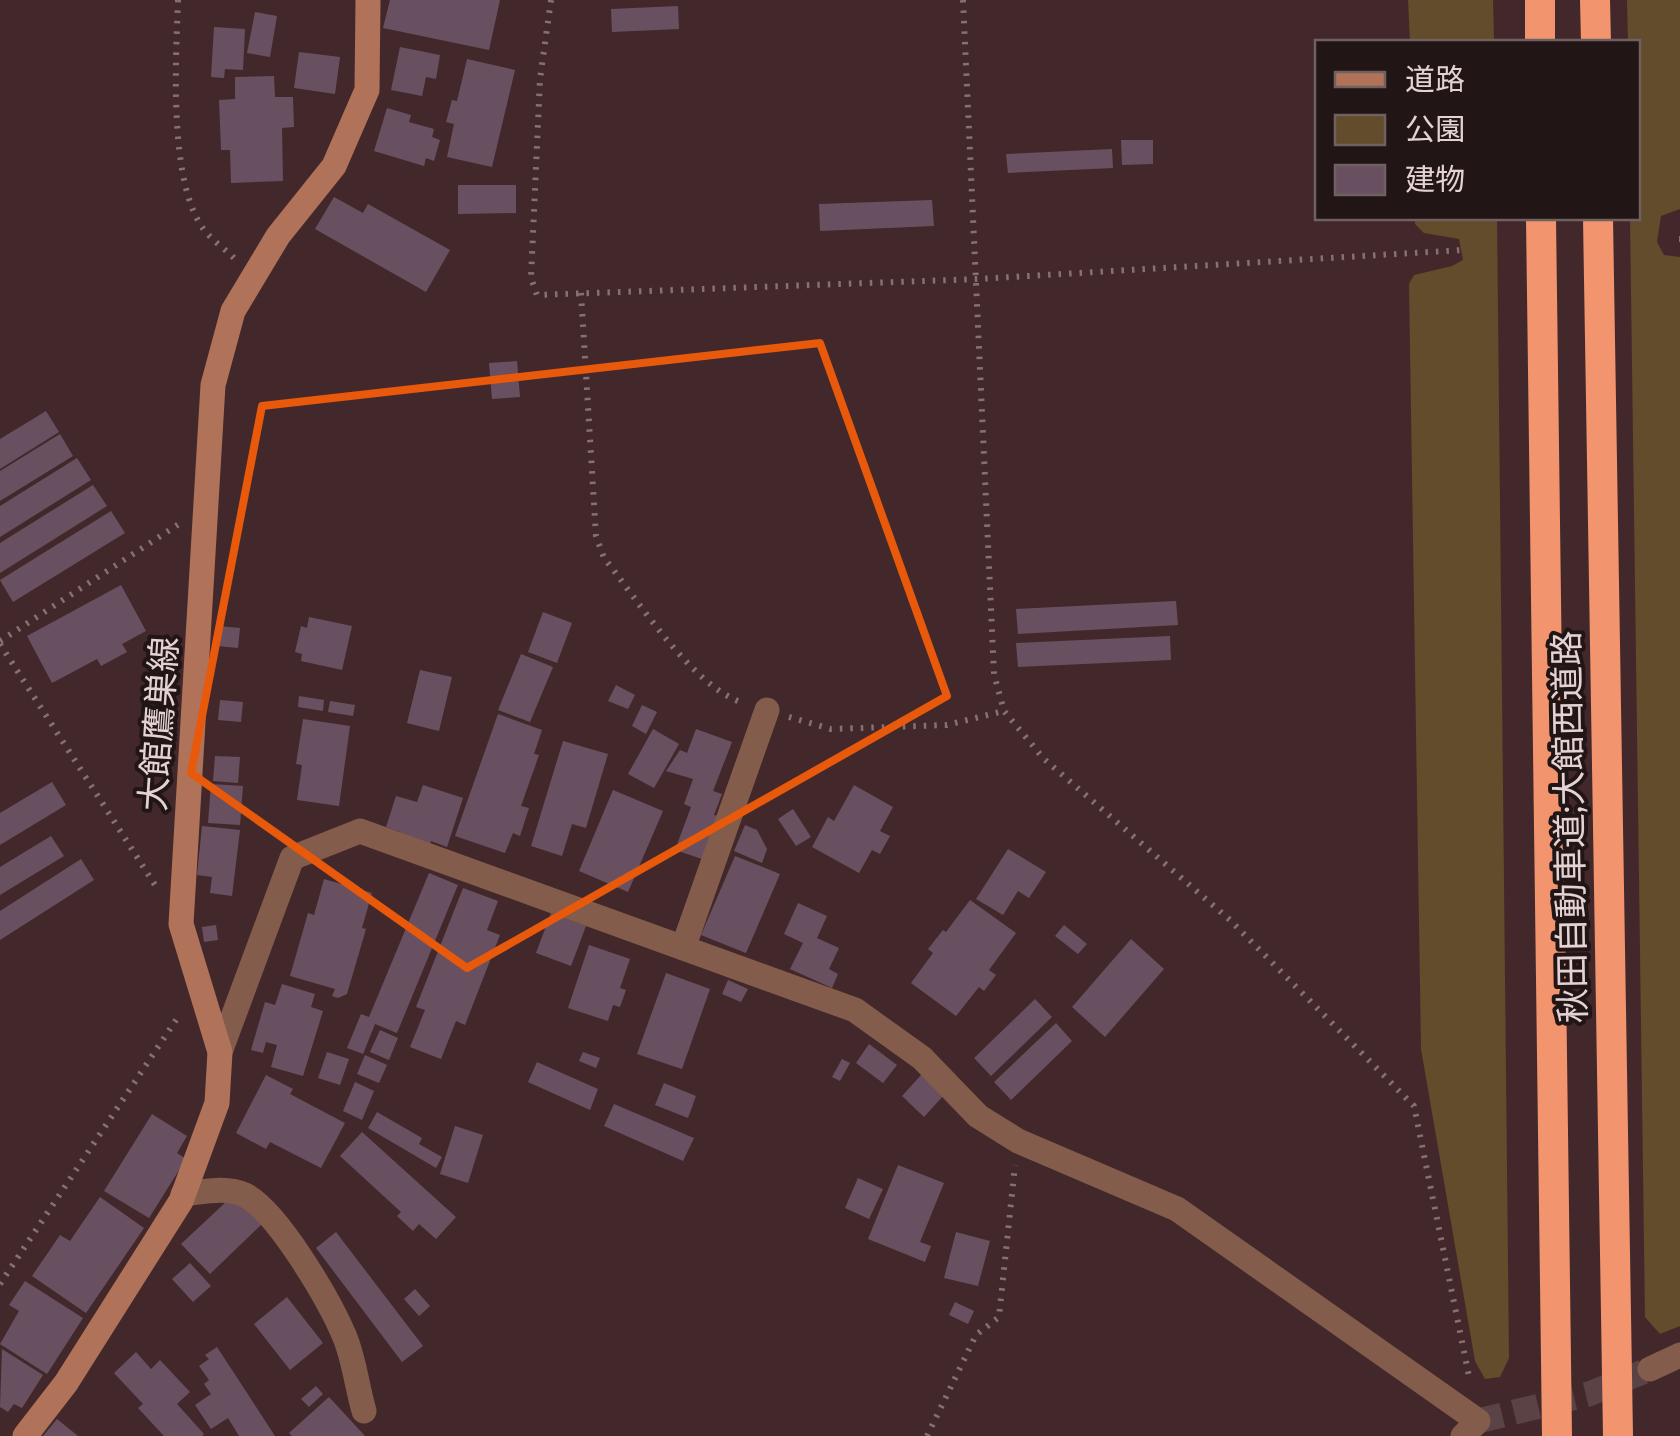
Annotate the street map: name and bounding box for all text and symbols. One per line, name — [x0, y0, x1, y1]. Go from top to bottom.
legend — [1315, 40, 1640, 220]
text: 道路 — [1405, 62, 1465, 98]
text: 公園 — [1405, 112, 1465, 148]
text: 建物 — [1405, 162, 1465, 198]
street label: 秋田自動車道;大館西道路 — [1546, 630, 1594, 1024]
street label: 大館鷹巣線 — [132, 635, 186, 813]

